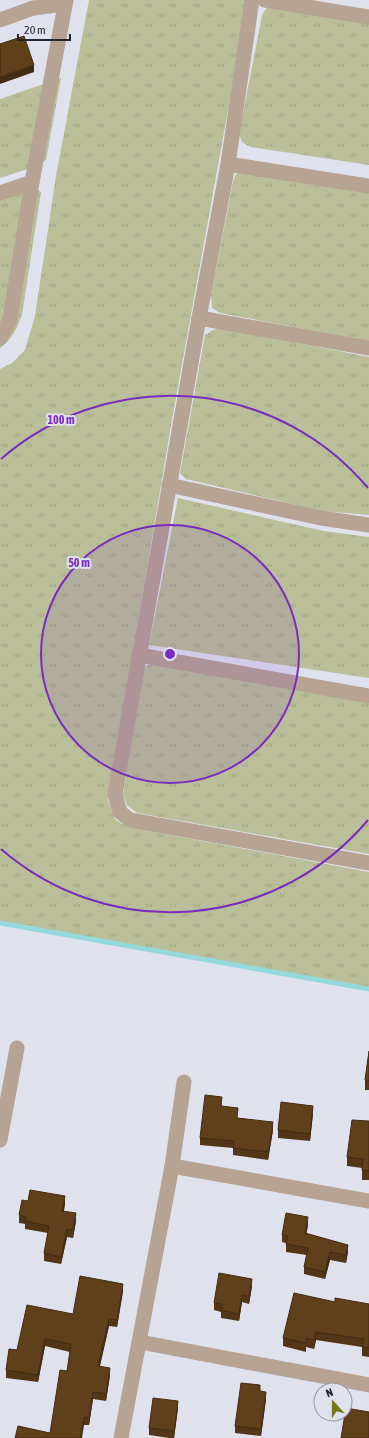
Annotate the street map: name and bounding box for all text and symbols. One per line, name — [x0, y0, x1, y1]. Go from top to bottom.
scale bar — [18, 16, 70, 42]
text: 20 m — [24, 23, 46, 37]
text: 100 m — [47, 413, 75, 427]
text: 50 m — [68, 556, 90, 570]
centre of rings — [163, 647, 177, 661]
north arrow — [313, 1382, 353, 1422]
text: N — [324, 1386, 335, 1399]

